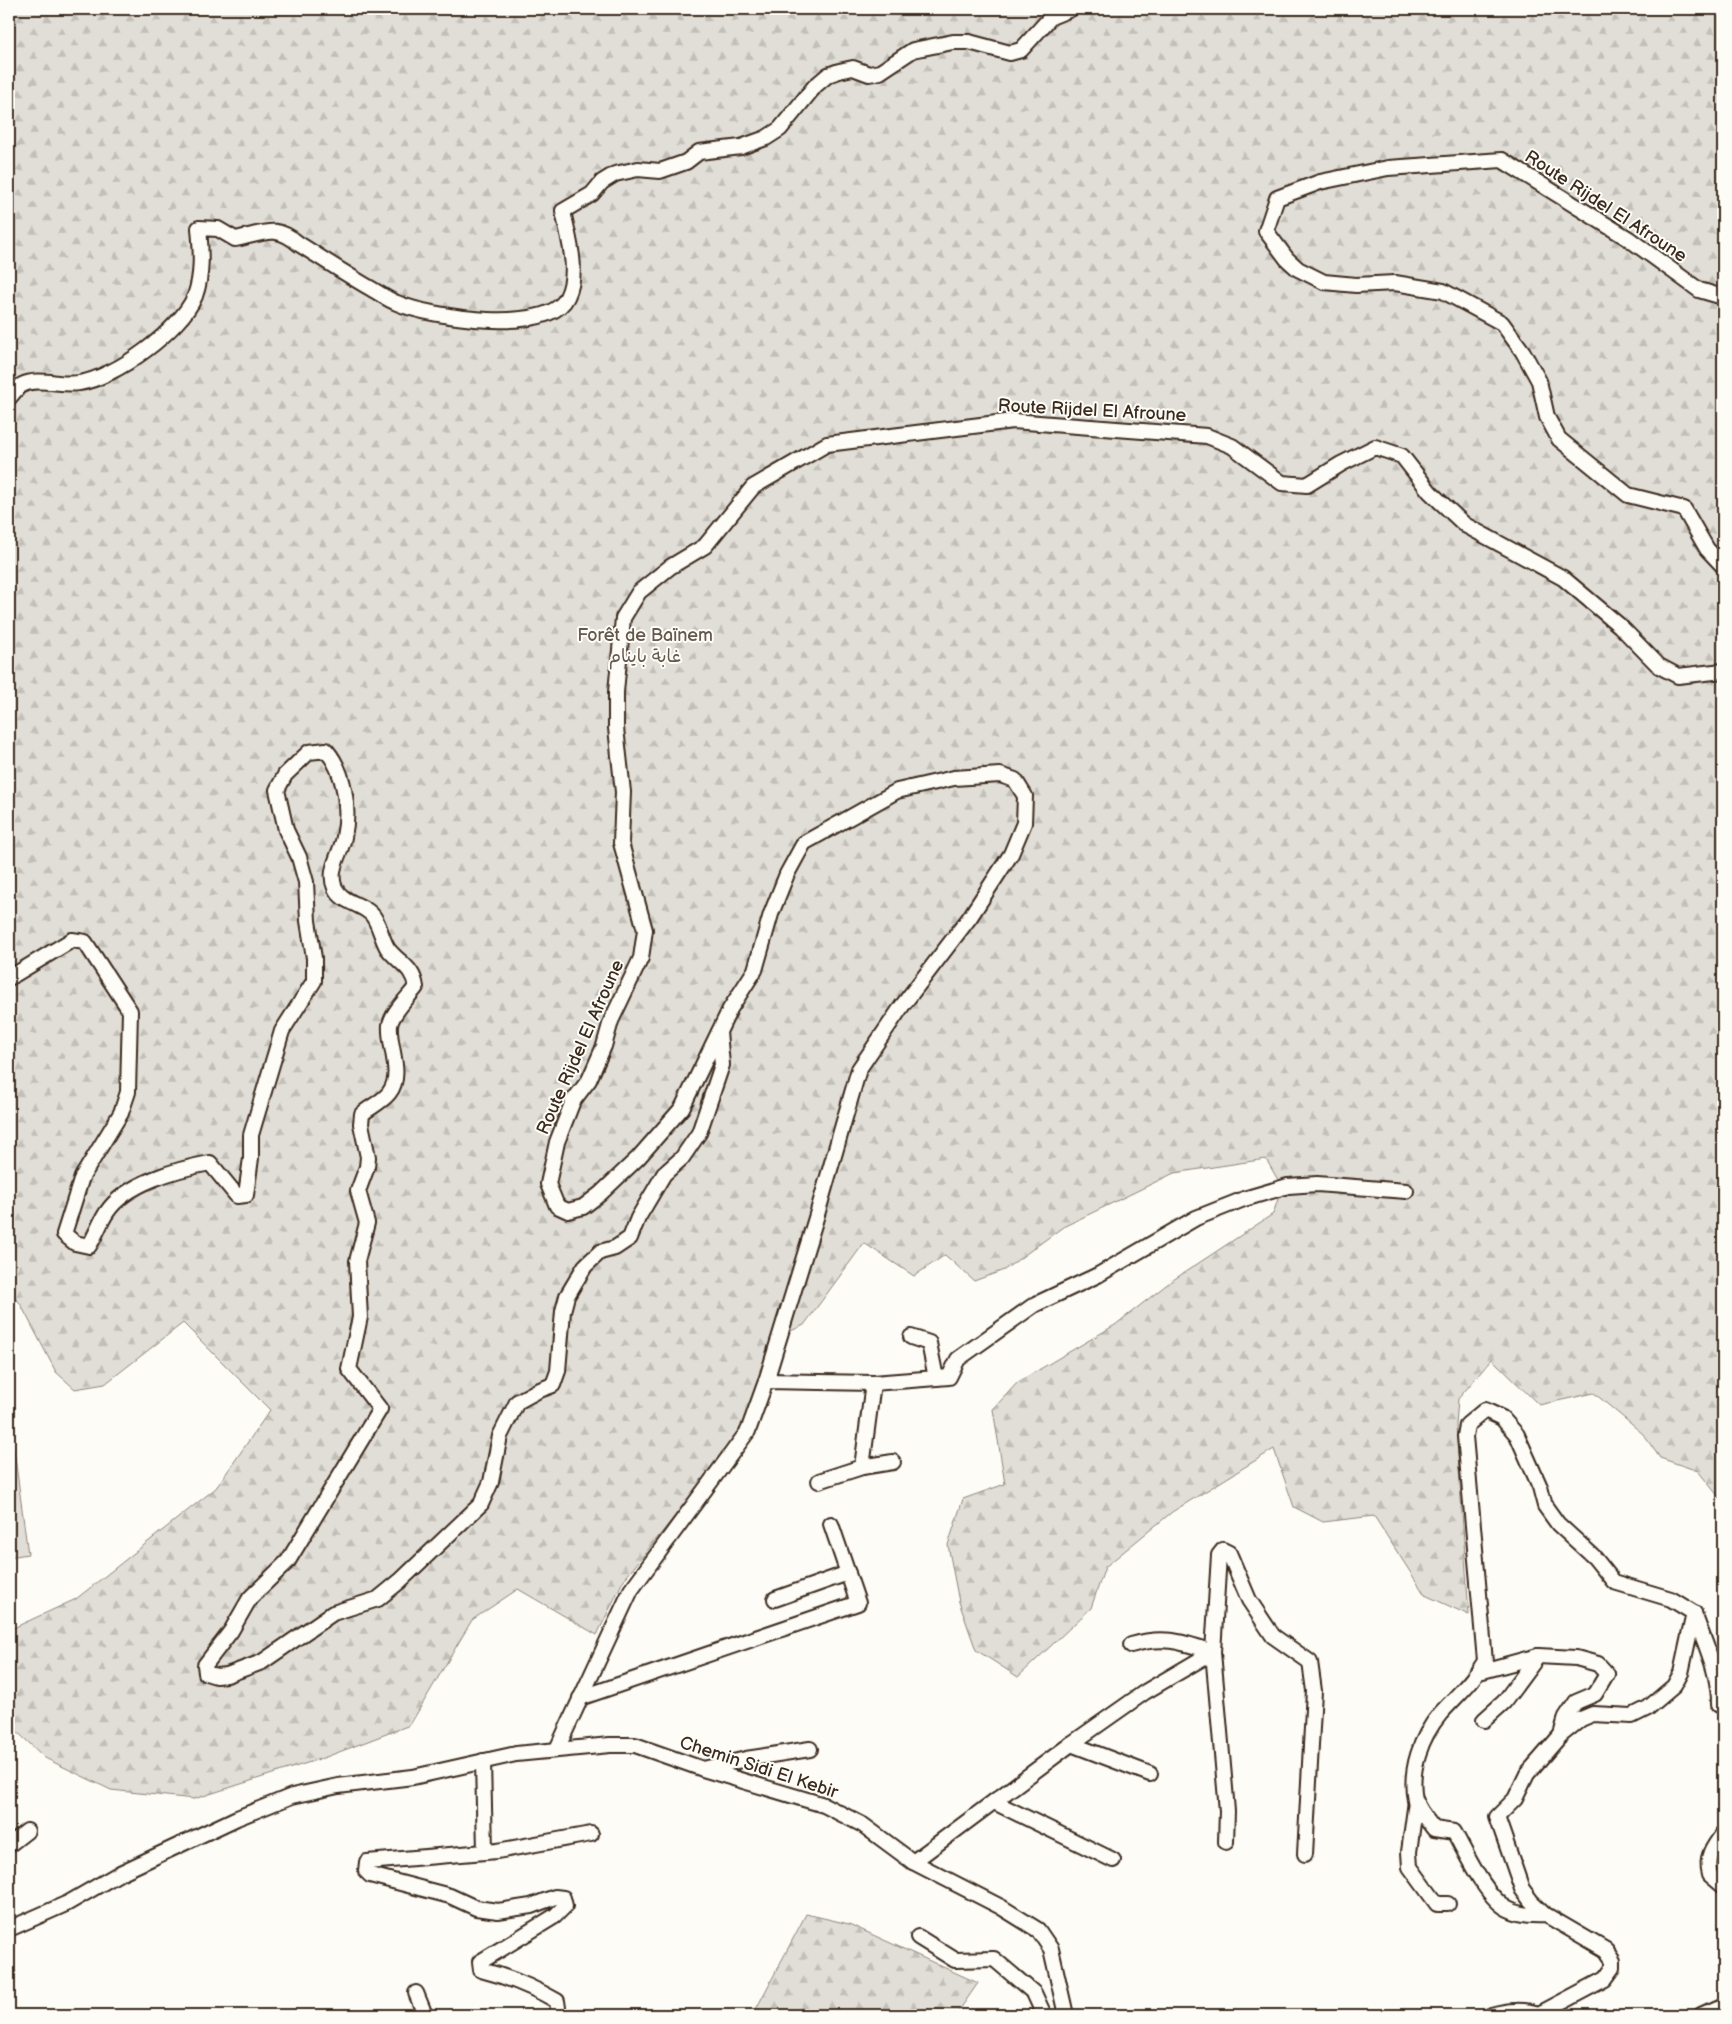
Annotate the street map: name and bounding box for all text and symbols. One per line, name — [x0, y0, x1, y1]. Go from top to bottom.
street label: Route Rijdel El Afroune — [1521, 146, 1691, 267]
street label: Route Rijdel El Afroune — [997, 395, 1187, 426]
park label: Forêt de Baïnem غابة باينام — [577, 625, 713, 670]
street label: Route Rijdel El Afroune — [532, 956, 629, 1138]
street label: Chemin Sidi El Kebir — [677, 1732, 841, 1803]

